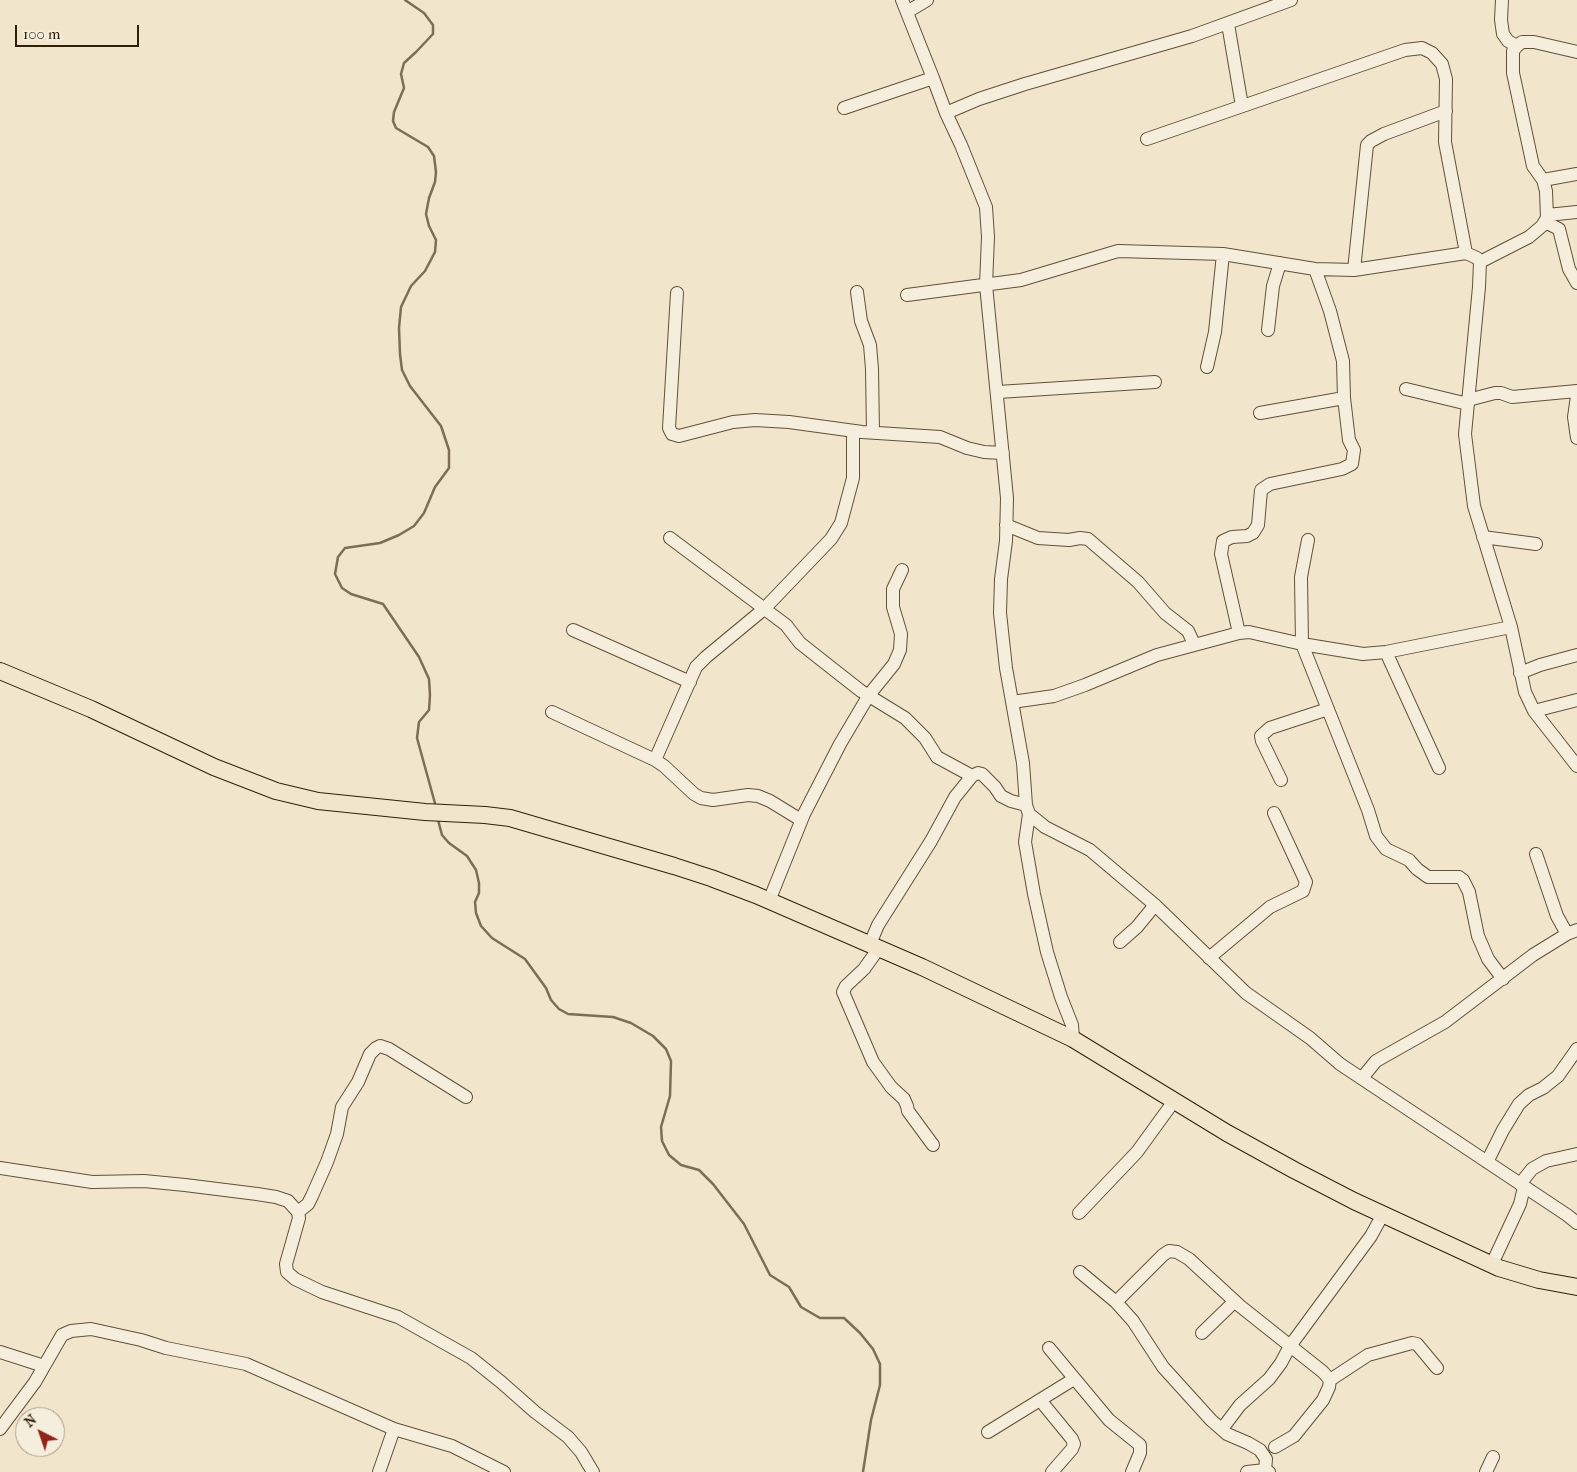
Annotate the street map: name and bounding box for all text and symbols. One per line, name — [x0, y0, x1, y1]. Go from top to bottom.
scale bar — [18, 15, 141, 47]
text: 100 m — [23, 25, 61, 43]
north arrow — [15, 1407, 65, 1457]
text: N — [21, 1411, 40, 1431]

